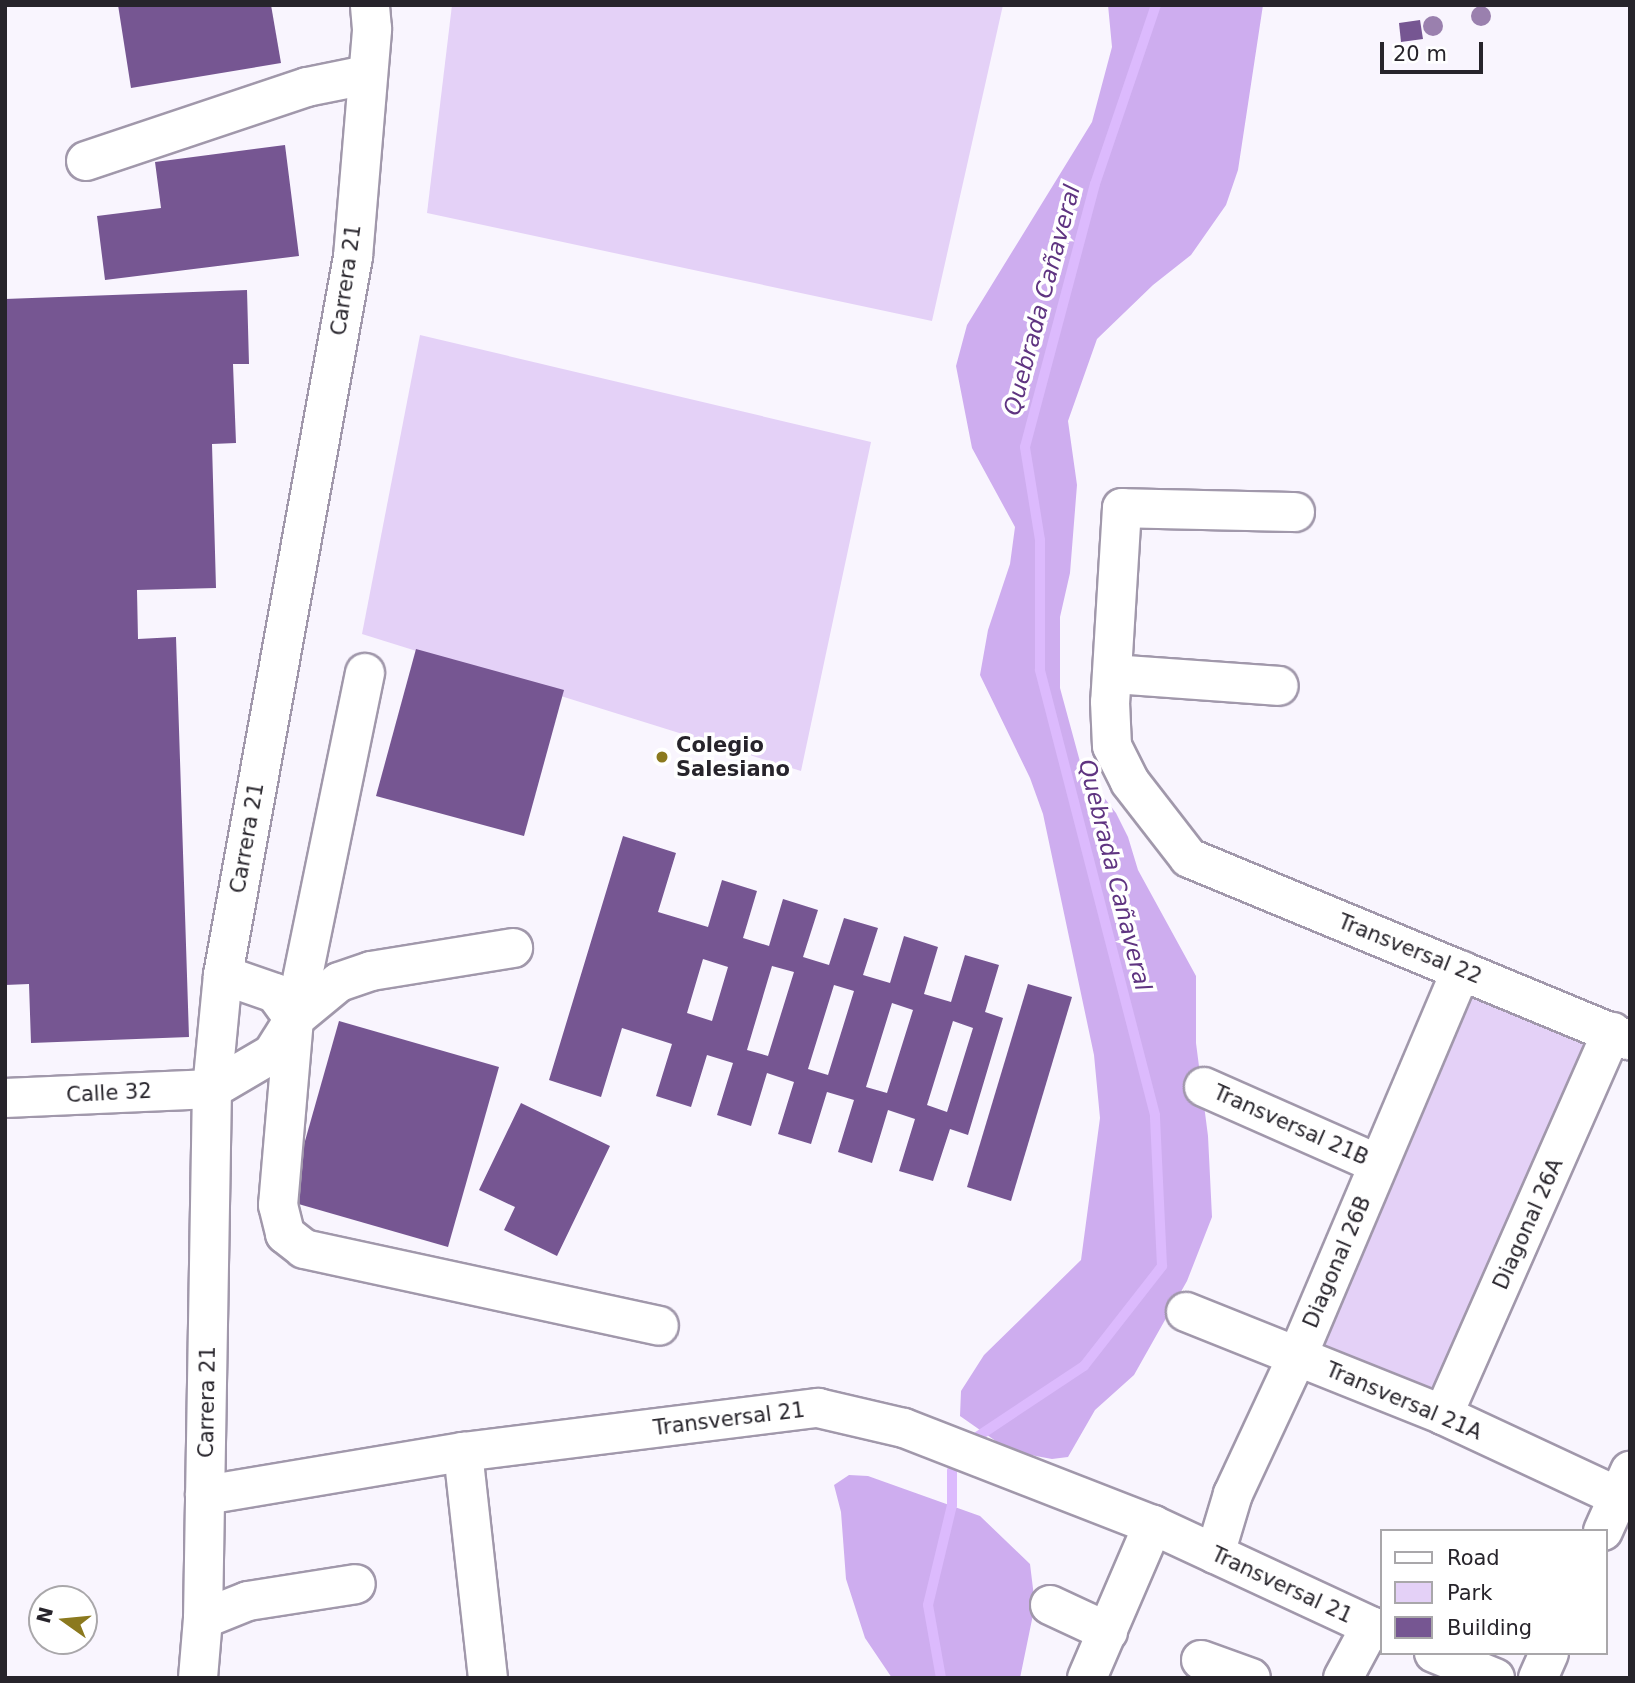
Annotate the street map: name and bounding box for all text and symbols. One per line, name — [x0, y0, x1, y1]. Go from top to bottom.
scale bar — [1383, 28, 1486, 72]
text: 20 m — [1393, 42, 1447, 66]
water label: Quebrada Cañaveral — [998, 182, 1086, 418]
street label: Carrera 21 — [326, 223, 366, 337]
place label: Colegio Salesiano — [676, 732, 790, 782]
marker: Colegio Salesiano — [654, 749, 670, 765]
water label: Quebrada Cañaveral — [1073, 756, 1157, 994]
street label: Carrera 21 — [225, 781, 269, 895]
street label: Transversal 22 — [1335, 909, 1485, 989]
street label: Calle 32 — [66, 1078, 152, 1108]
street label: Transversal 21B — [1210, 1080, 1372, 1170]
street label: Diagonal 26A — [1488, 1155, 1568, 1293]
street label: Diagonal 26B — [1298, 1192, 1376, 1332]
street label: Carrera 21 — [193, 1346, 221, 1458]
street label: Transversal 21A — [1322, 1357, 1486, 1445]
street label: Transversal 21 — [652, 1397, 806, 1441]
legend — [1380, 1529, 1607, 1655]
street label: Transversal 21 — [1208, 1541, 1356, 1629]
text: Road — [1447, 1546, 1500, 1570]
text: Park — [1447, 1581, 1492, 1605]
north arrow — [28, 1585, 98, 1655]
text: N — [32, 1605, 57, 1626]
text: Building — [1447, 1616, 1532, 1640]

